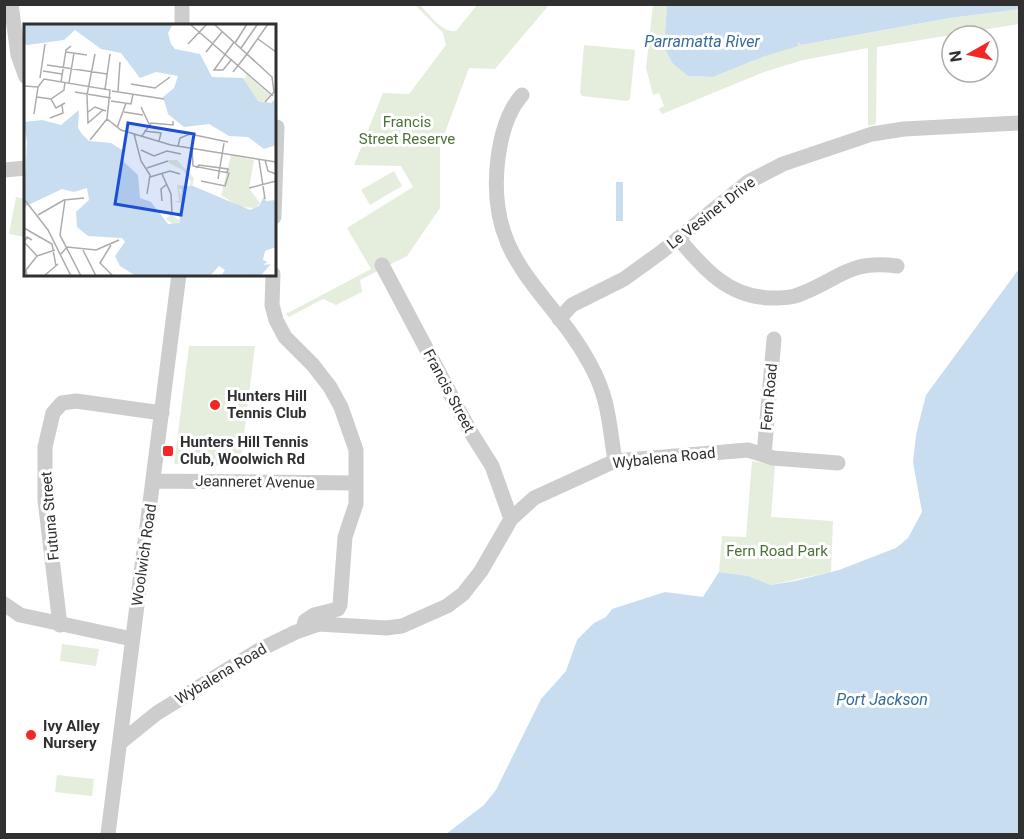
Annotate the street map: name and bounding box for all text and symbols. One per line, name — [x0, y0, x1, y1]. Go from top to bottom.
inset map — [24, 24, 276, 276]
north arrow — [940, 24, 1000, 84]
water label: Parramatta River — [644, 32, 761, 51]
text: N — [945, 49, 966, 63]
park label: Francis Street Reserve — [359, 113, 455, 148]
street label: Le Vesinet Drive — [663, 173, 759, 253]
street label: Francis Street — [419, 346, 479, 436]
street label: Fern Road — [757, 363, 781, 431]
place label: Hunters Hill Tennis Club — [227, 387, 307, 422]
marker: Hunters Hill Tennis Club — [208, 398, 222, 412]
place label: Hunters Hill Tennis Club, Woolwich Rd — [180, 433, 309, 468]
marker: Hunters Hill Tennis Club, Woolwich Rd — [161, 444, 175, 458]
street label: Wybalena Road — [612, 444, 716, 472]
street label: Futuna Street — [37, 471, 63, 561]
street label: Jeanneret Avenue — [195, 472, 315, 492]
street label: Woolwich Road — [128, 503, 160, 607]
park label: Fern Road Park — [726, 542, 828, 560]
street label: Wybalena Road — [172, 640, 270, 708]
water label: Port Jackson — [836, 690, 928, 709]
place label: Ivy Alley Nursery — [43, 717, 100, 752]
marker: Ivy Alley Nursery — [24, 728, 38, 742]

